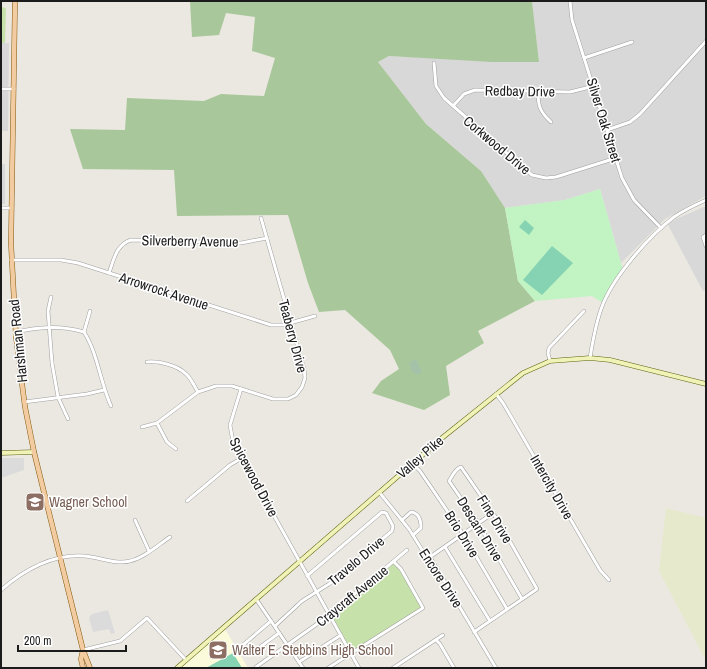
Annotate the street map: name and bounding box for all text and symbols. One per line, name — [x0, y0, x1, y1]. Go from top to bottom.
street label: Silver Oak Street — [583, 76, 625, 164]
street label: Redbay Drive — [485, 81, 555, 101]
street label: Corkwood Drive — [460, 112, 534, 178]
street label: Silverberry Avenue — [141, 231, 239, 251]
street label: Arrowrock Avenue — [116, 268, 211, 314]
street label: Teaberry Drive — [275, 297, 311, 375]
street label: Harshman Road — [5, 298, 31, 384]
street label: Valley Pike — [393, 432, 447, 482]
street label: Spicewood Drive — [226, 434, 282, 520]
street label: Intercity Drive — [526, 452, 578, 522]
school or university icon: Wagner School — [24, 491, 46, 513]
street label: Fine Drive — [473, 492, 517, 546]
place label: Wagner School — [49, 493, 127, 511]
street label: Descant Drive — [453, 493, 507, 565]
street label: Brio Drive — [441, 507, 483, 561]
street label: Travelo Drive — [324, 532, 388, 590]
street label: Encore Drive — [415, 545, 467, 611]
street label: Craycraft Avenue — [312, 561, 392, 631]
scale bar — [18, 627, 126, 653]
text: 200 m — [24, 633, 51, 649]
school or university icon: Walter E. Stebbins High School — [207, 639, 229, 661]
place label: Walter E. Stebbins High School — [232, 641, 393, 659]

